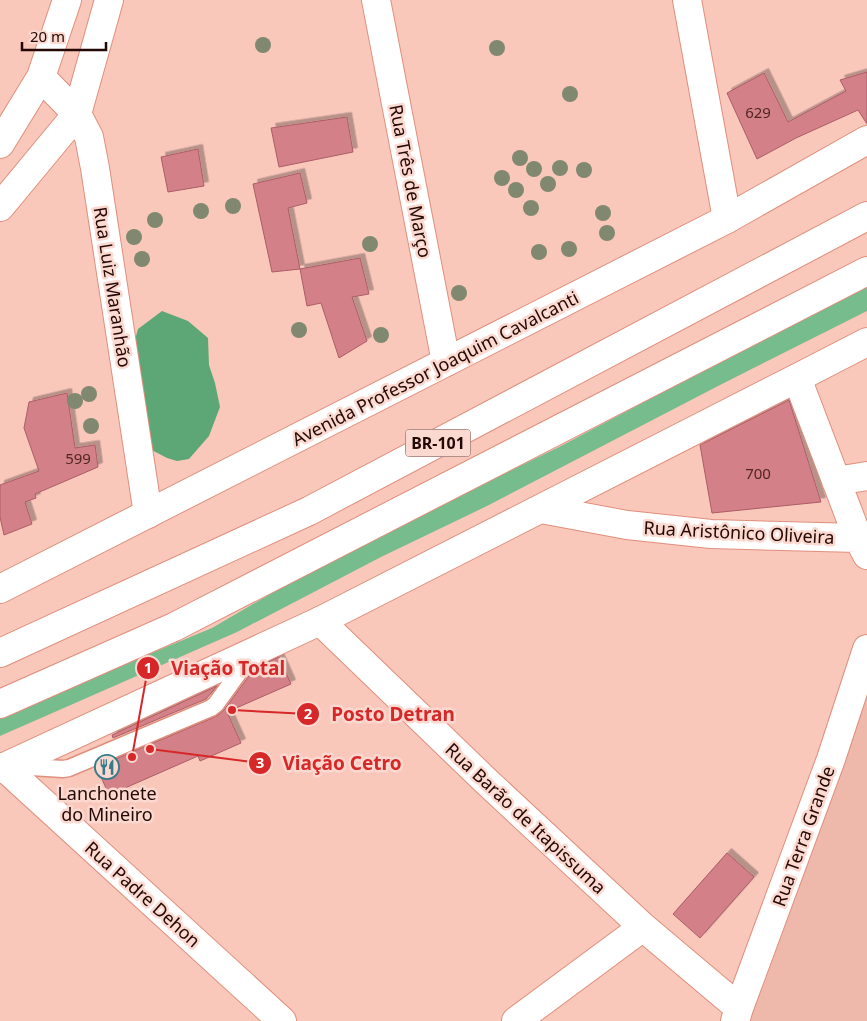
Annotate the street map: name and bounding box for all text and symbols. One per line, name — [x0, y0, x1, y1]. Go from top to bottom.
scale bar — [22, 20, 106, 52]
text: 20 m — [30, 26, 65, 46]
street label: Rua Três de Março — [384, 102, 438, 260]
house number: 629 — [745, 102, 771, 122]
street label: Rua Luiz Maranhão — [88, 205, 138, 369]
street label: Avenida Professor Joaquim Cavalcanti — [288, 285, 582, 451]
road number: BR-101 — [406, 429, 470, 456]
house number: 599 — [65, 448, 91, 468]
house number: 700 — [745, 463, 771, 483]
street label: Rua Aristônico Oliveira — [643, 515, 835, 549]
callout: Viação Total — [136, 651, 295, 685]
text: Viação Total — [171, 655, 285, 681]
text: 1 — [144, 657, 152, 677]
callout: Posto Detran — [296, 697, 464, 731]
text: Posto Detran — [331, 701, 455, 727]
text: 2 — [304, 703, 313, 723]
street label: Rua Barão de Itapissuma — [441, 737, 611, 899]
callout: Viação Cetro — [248, 746, 412, 780]
text: Viação Cetro — [282, 750, 402, 776]
text: 3 — [256, 752, 264, 772]
restaurant icon: Lanchonete do Mineiro — [94, 754, 120, 780]
street label: Rua Terra Grande — [766, 762, 840, 910]
place label: Lanchonete do Mineiro — [57, 781, 157, 826]
street label: Rua Padre Dehon — [80, 836, 206, 952]

